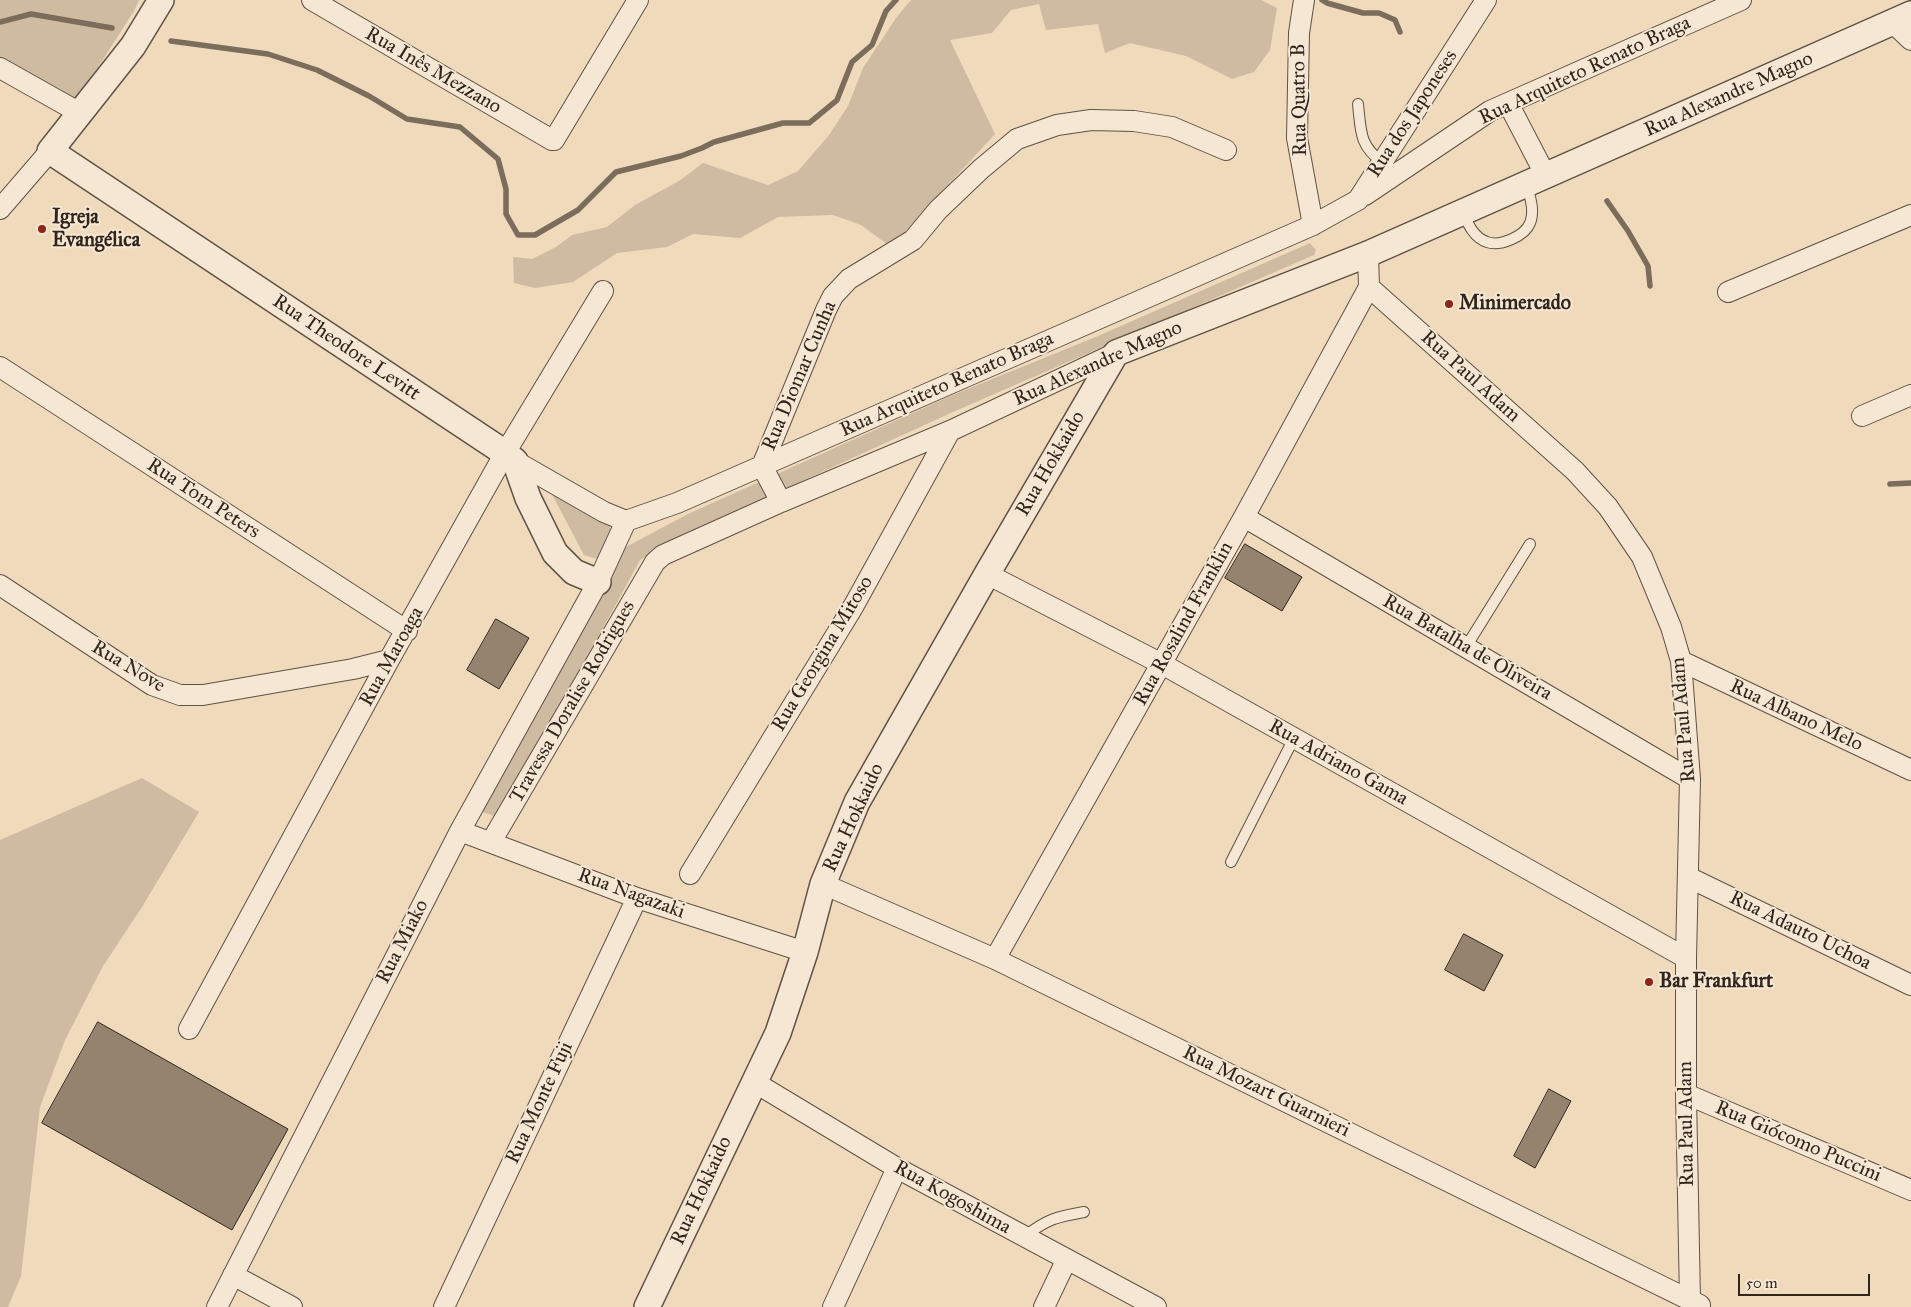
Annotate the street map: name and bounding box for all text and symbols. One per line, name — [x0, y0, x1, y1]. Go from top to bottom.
street label: Rua Arquiteto Renato Braga — [1475, 11, 1695, 131]
street label: Rua Inês Mezzano — [361, 22, 505, 120]
street label: Rua Quatro B — [1287, 43, 1313, 157]
street label: Rua dos Japoneses — [1363, 46, 1463, 182]
street label: Rua Alexandre Magno — [1641, 47, 1817, 143]
place label: Igreja Evangélica — [52, 206, 140, 253]
marker: Igreja Evangélica — [36, 223, 48, 235]
street label: Rua Theodore Levitt — [268, 290, 424, 406]
place label: Minimercado — [1459, 292, 1571, 316]
street label: Rua Diomar Cunha — [758, 298, 842, 454]
marker: Minimercado — [1443, 298, 1455, 310]
street label: Rua Alexandre Magno — [1010, 316, 1186, 412]
street label: Rua Paul Adam — [1415, 326, 1525, 428]
street label: Rua Arquiteto Renato Braga — [837, 327, 1057, 443]
street label: Rua Hokkaido — [1011, 407, 1091, 521]
street label: Rua Tom Peters — [142, 454, 264, 544]
street label: Rua Rosalind Franklin — [1129, 538, 1239, 710]
street label: Rua Georgina Mitoso — [767, 572, 879, 736]
street label: Rua Batalha de Oliveira — [1378, 590, 1556, 706]
street label: Travessa Doralise Rodrigues — [505, 597, 641, 807]
street label: Rua Maroaga — [355, 603, 429, 711]
street label: Rua Nove — [87, 636, 169, 698]
street label: Rua Paul Adam — [1667, 656, 1701, 784]
street label: Rua Albano Melo — [1726, 675, 1866, 757]
street label: Rua Adriano Gama — [1264, 715, 1412, 811]
street label: Rua Hokkaido — [818, 760, 890, 876]
street label: Rua Nagazaki — [574, 863, 688, 925]
street label: Rua Adauto Uchoa — [1725, 886, 1875, 976]
street label: Rua Miako — [372, 896, 434, 988]
place label: Bar Frankfurt — [1659, 970, 1773, 994]
marker: Bar Frankfurt — [1643, 976, 1655, 988]
street label: Rua Monte Fuji — [501, 1038, 579, 1168]
street label: Rua Mozart Guarnieri — [1178, 1041, 1354, 1143]
street label: Rua Paul Adam — [1674, 1061, 1700, 1187]
street label: Rua Giócomo Puccini — [1711, 1096, 1885, 1188]
street label: Rua Hokkaido — [666, 1133, 738, 1249]
street label: Rua Kogoshima — [889, 1156, 1015, 1240]
scale bar — [1741, 1264, 1874, 1296]
text: 50 m — [1746, 1274, 1778, 1292]

